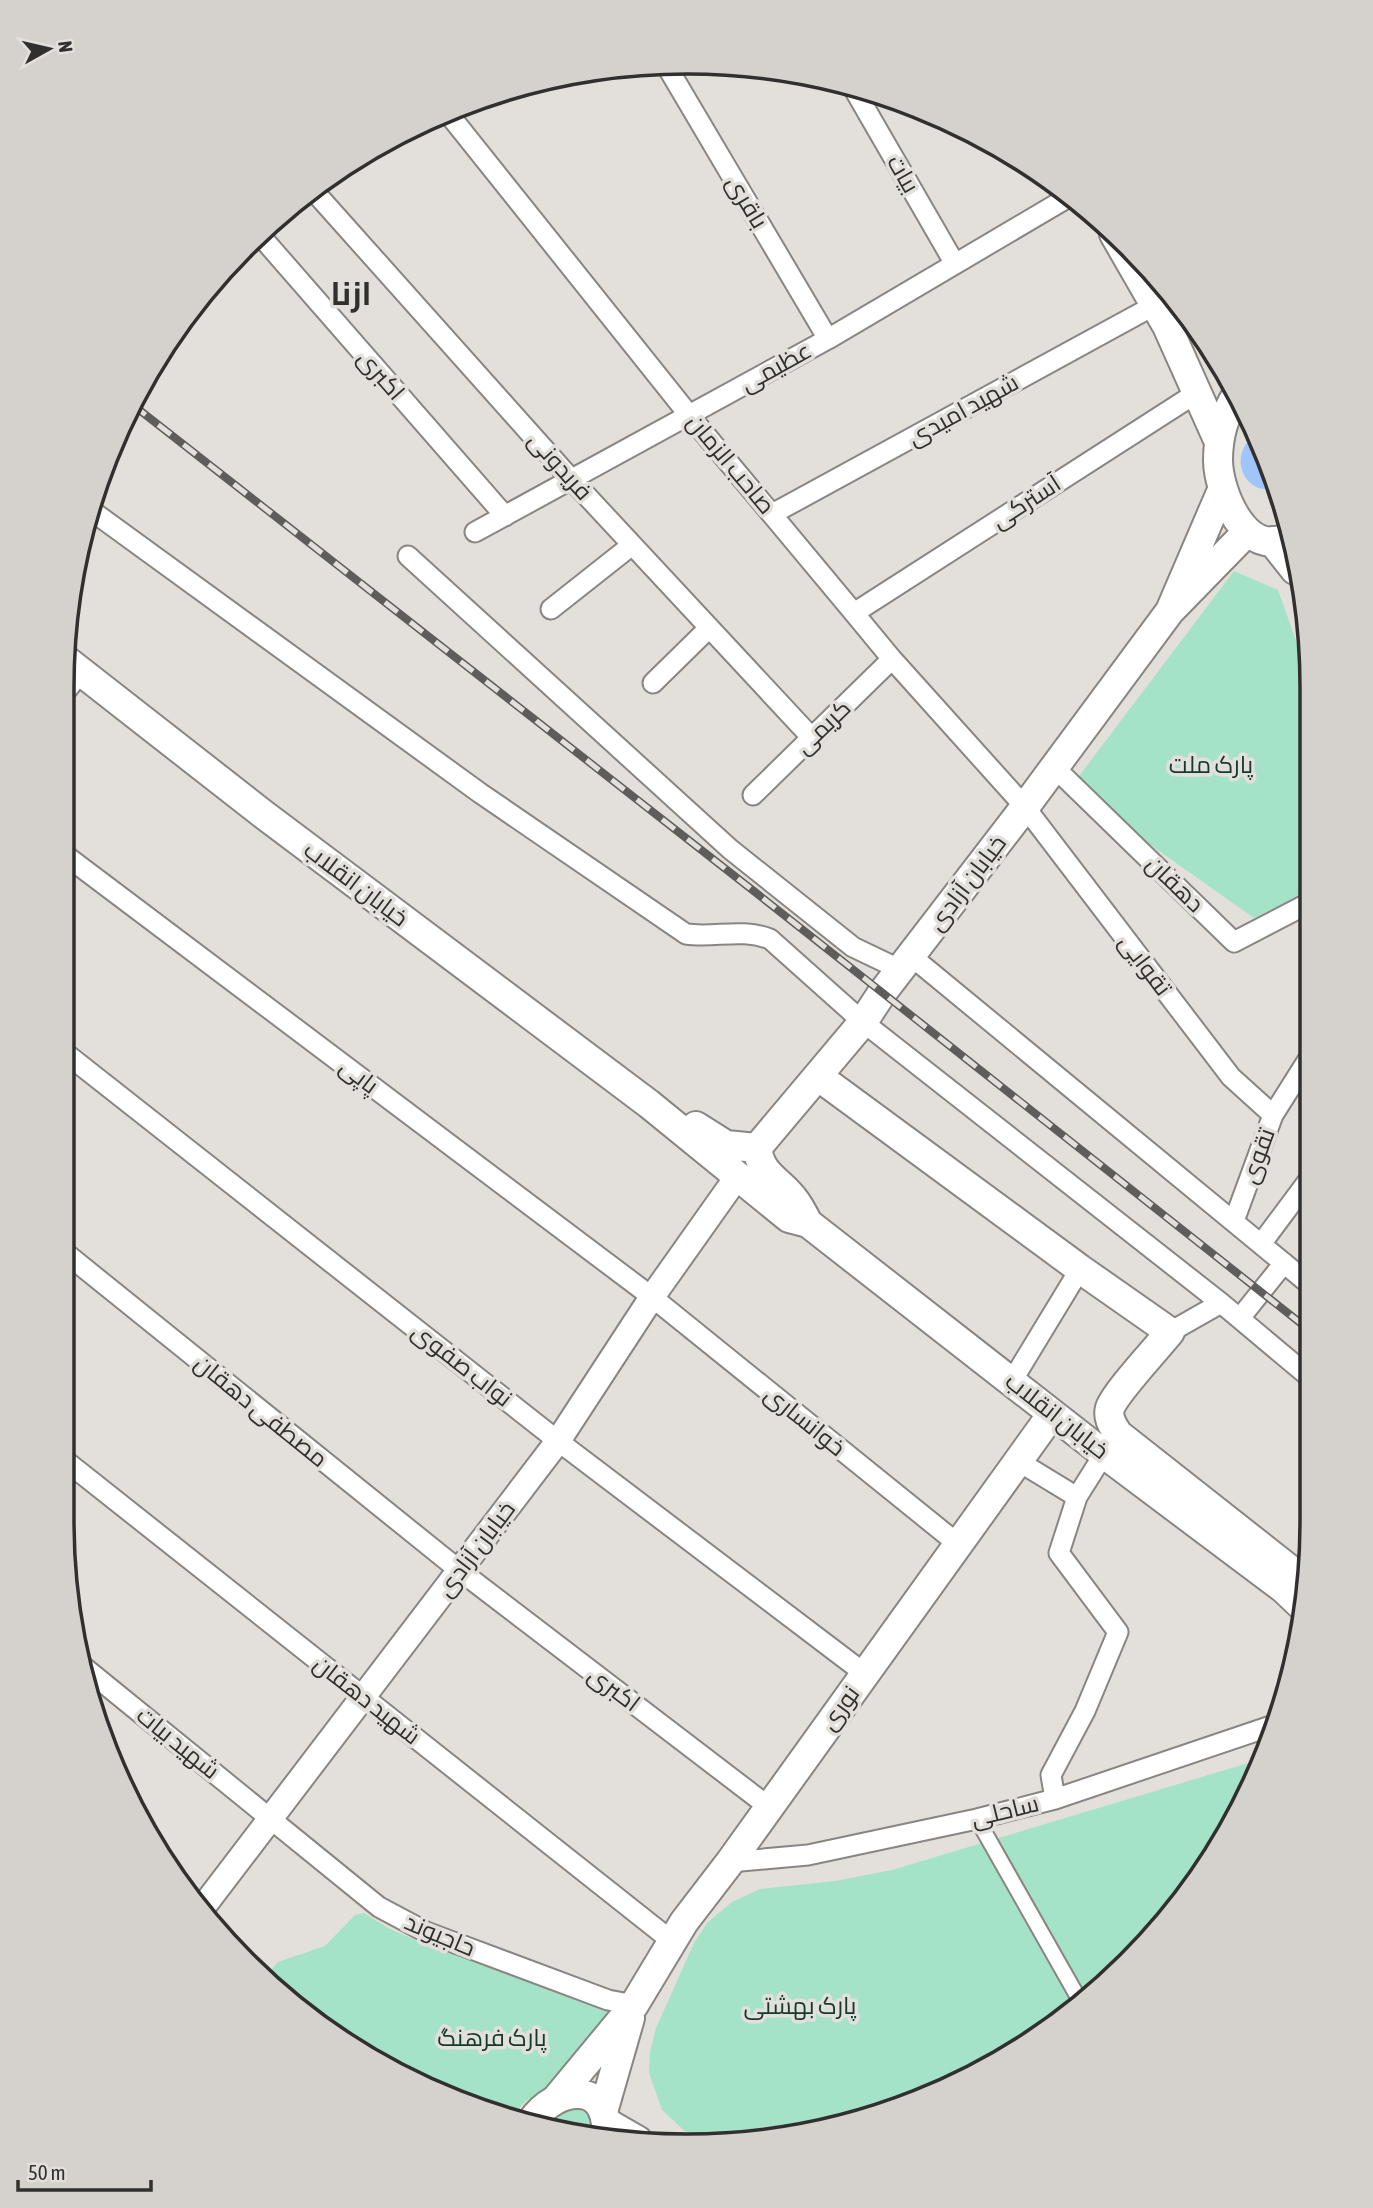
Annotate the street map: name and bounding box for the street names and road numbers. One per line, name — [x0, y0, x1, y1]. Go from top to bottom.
street label: بیات — [882, 150, 925, 198]
street label: باقری — [720, 170, 774, 234]
street label: عظیمی — [736, 336, 816, 398]
street label: اکبری — [352, 344, 410, 406]
street label: شهید امیدی — [903, 368, 1023, 452]
street label: صاحب الزمان — [681, 408, 781, 520]
street label: فریدونی — [522, 426, 598, 506]
street label: آسترکی — [986, 469, 1066, 535]
street label: کریمی — [790, 694, 856, 760]
street label: خیابان آزادی — [922, 830, 1012, 936]
street label: خیابان انقلاب — [298, 836, 414, 932]
street label: دهقان — [1140, 850, 1210, 918]
street label: تقوایی — [1113, 929, 1178, 1002]
street label: پاپی — [333, 1052, 384, 1102]
street label: تقوی — [1235, 1124, 1281, 1188]
street label: نواب صفوی — [406, 1317, 518, 1413]
street label: مصطفی دهقان — [189, 1349, 333, 1473]
street label: خیابان انقلاب — [1000, 1367, 1114, 1465]
street label: خوانساری — [759, 1380, 851, 1462]
street label: خیابان آزادی — [431, 1496, 521, 1602]
street label: شهید دهقان — [308, 1650, 426, 1750]
street label: اکبری — [583, 1661, 645, 1717]
street label: نوری — [815, 1680, 865, 1736]
street label: شهید بیات — [131, 1701, 225, 1785]
street label: ساحلی — [968, 1789, 1042, 1833]
street label: حاجیوند — [401, 1908, 479, 1961]

